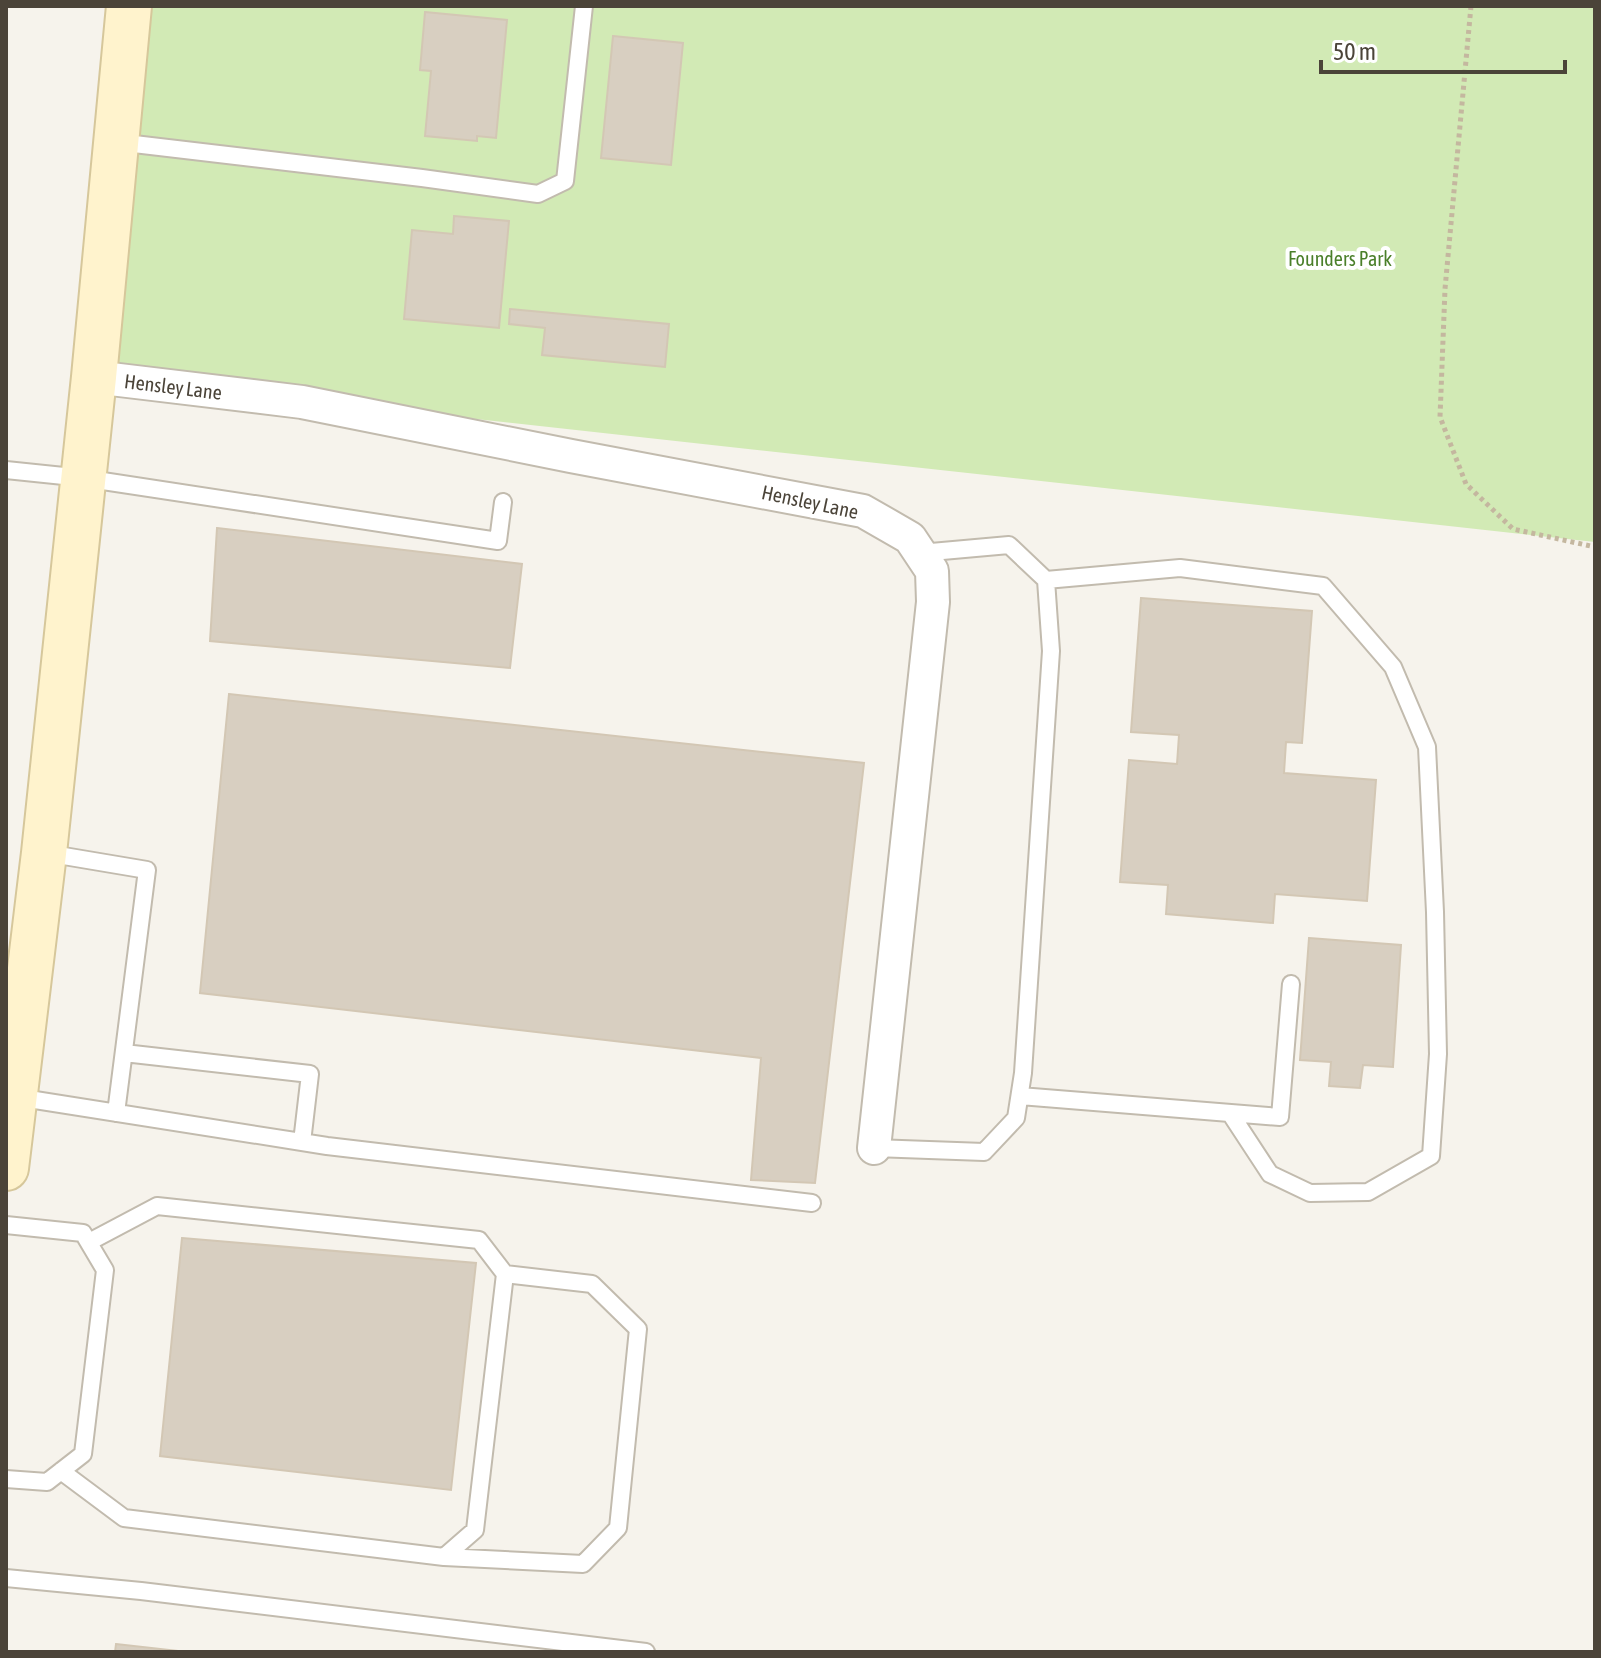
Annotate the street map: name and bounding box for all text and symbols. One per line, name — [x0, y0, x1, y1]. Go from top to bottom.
scale bar — [1321, 24, 1565, 74]
text: 50 m — [1333, 38, 1376, 65]
park label: Founders Park — [1288, 247, 1392, 270]
street label: Hensley Lane — [123, 369, 223, 404]
street label: Hensley Lane — [760, 480, 861, 523]

